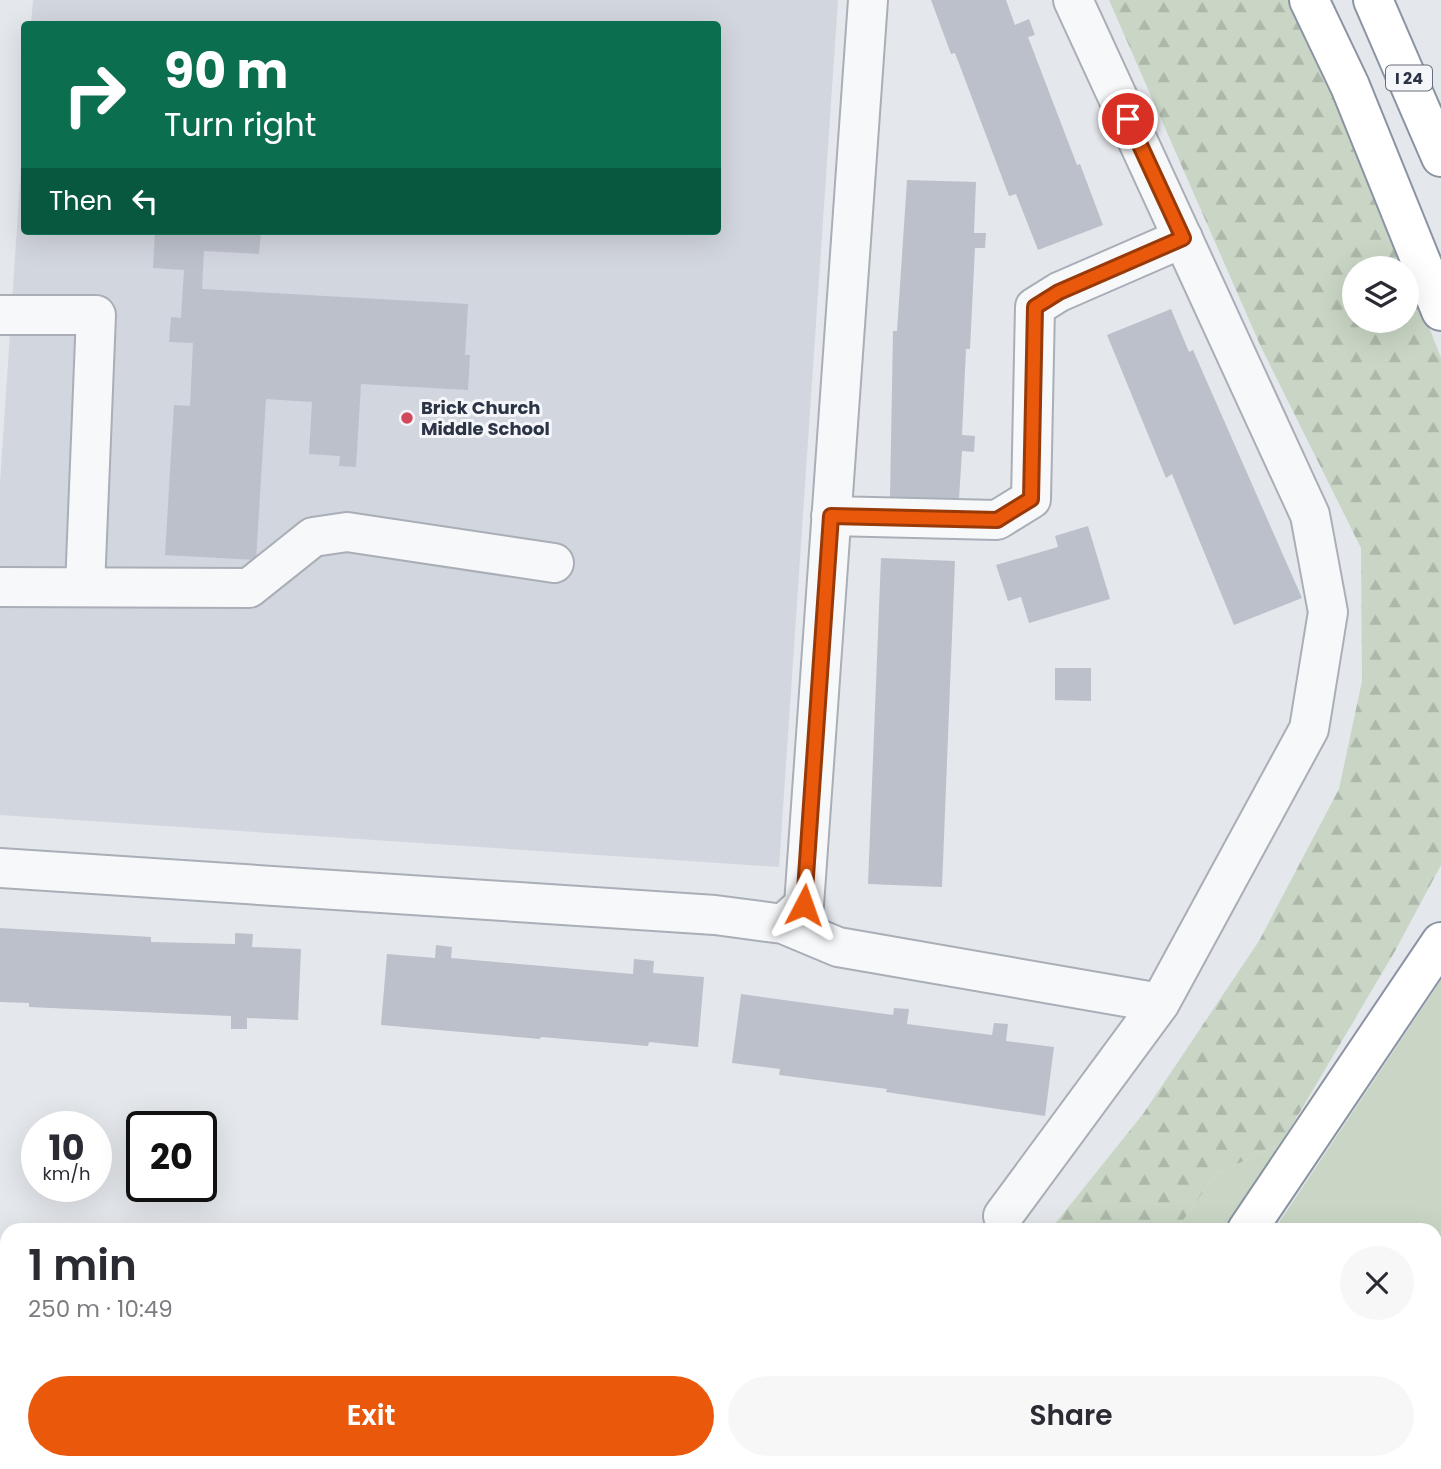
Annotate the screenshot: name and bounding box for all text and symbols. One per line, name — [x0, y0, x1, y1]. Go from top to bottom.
text: 90 m — [164, 37, 288, 105]
icon: right — [49, 49, 140, 140]
road number: I 24 — [1386, 66, 1432, 90]
pin — [1098, 89, 1158, 149]
icon: arrive — [1109, 100, 1147, 138]
text: Turn right — [164, 102, 316, 147]
icon: left — [126, 182, 164, 220]
text: Then — [49, 183, 112, 219]
map controls — [1342, 256, 1419, 333]
button: layers — [1342, 256, 1419, 333]
place label: Brick Church Middle School — [421, 395, 550, 441]
marker: Brick Church Middle School — [399, 410, 415, 426]
position arrow — [767, 868, 841, 942]
speed limit sign: 20 — [126, 1111, 217, 1202]
text: 10 — [49, 1123, 84, 1172]
text: km/h — [43, 1161, 90, 1186]
text: 1 min — [28, 1236, 137, 1295]
button: close — [1340, 1246, 1414, 1320]
text: 250 m · 10:49 — [28, 1293, 173, 1325]
button: Exit — [28, 1376, 714, 1456]
button: Share — [728, 1376, 1414, 1456]

